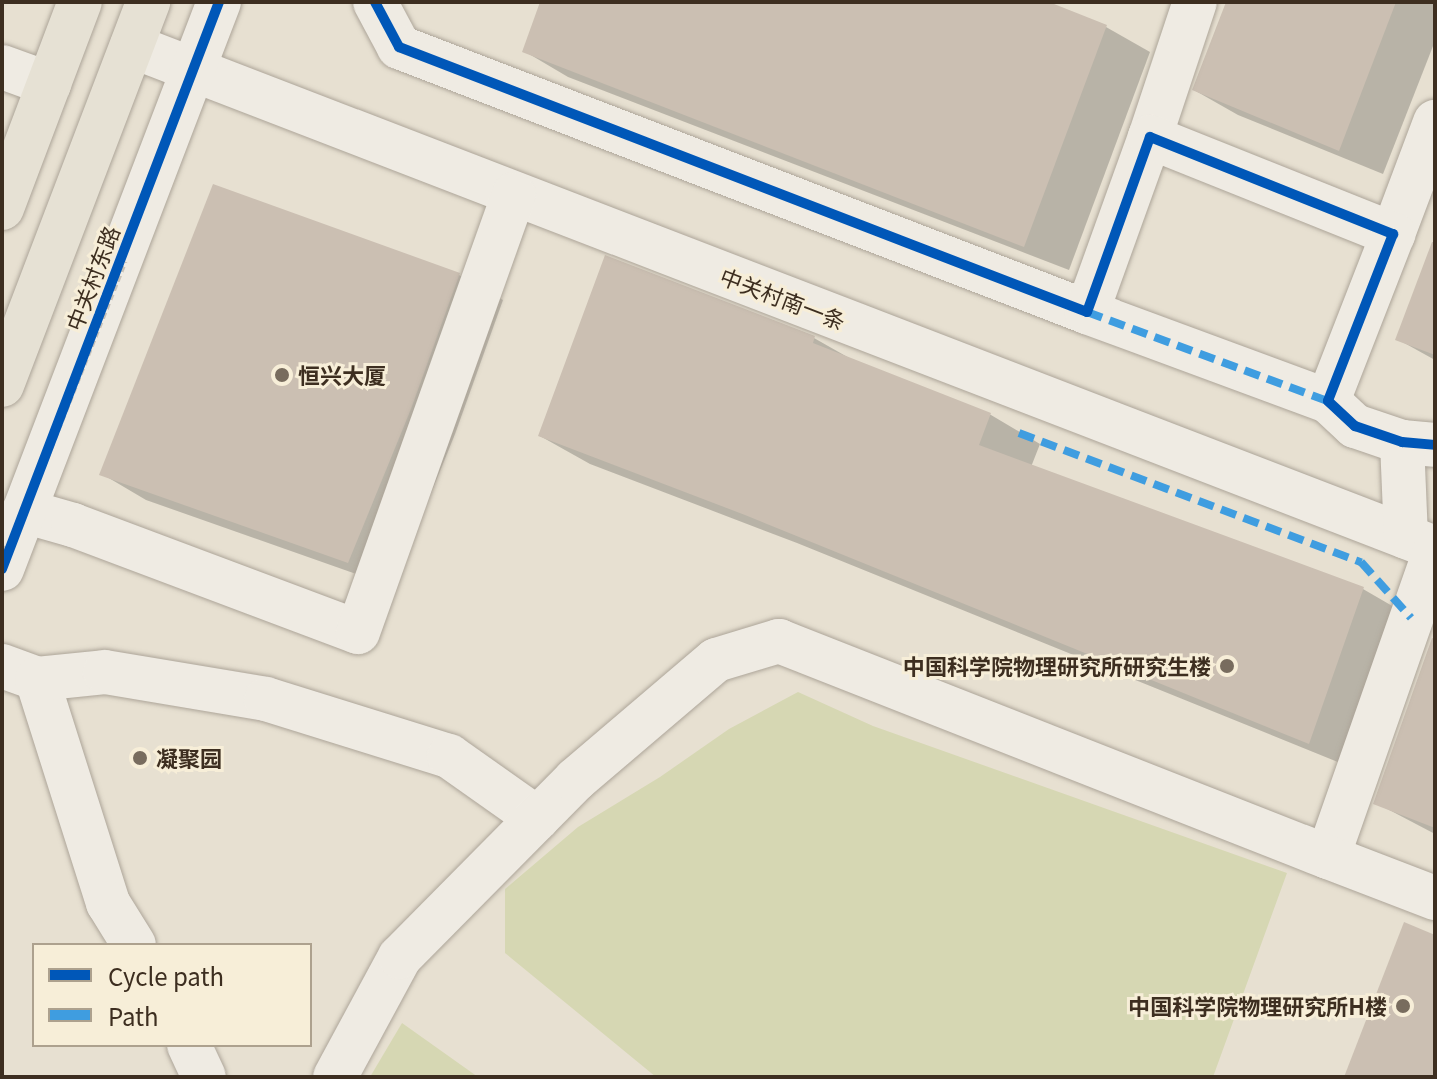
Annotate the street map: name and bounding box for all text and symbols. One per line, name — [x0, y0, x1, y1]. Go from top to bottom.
street label: 中关村东路 — [60, 222, 124, 334]
street label: 中关村南一条 — [717, 262, 849, 334]
place label: 恒兴大厦 — [298, 362, 386, 388]
marker: 恒兴大厦 — [273, 366, 291, 384]
place label: 中国科学院物理研究所研究生楼 — [903, 653, 1211, 679]
marker: 中国科学院物理研究所研究生楼 — [1218, 657, 1236, 675]
place label: 凝聚园 — [156, 745, 222, 771]
marker: 凝聚园 — [131, 749, 149, 767]
legend — [32, 943, 312, 1047]
text: Cycle path — [108, 958, 224, 993]
place label: 中国科学院物理研究所H楼 — [1128, 993, 1387, 1019]
marker: 中国科学院物理研究所H楼 — [1394, 997, 1412, 1015]
text: Path — [108, 998, 159, 1033]

